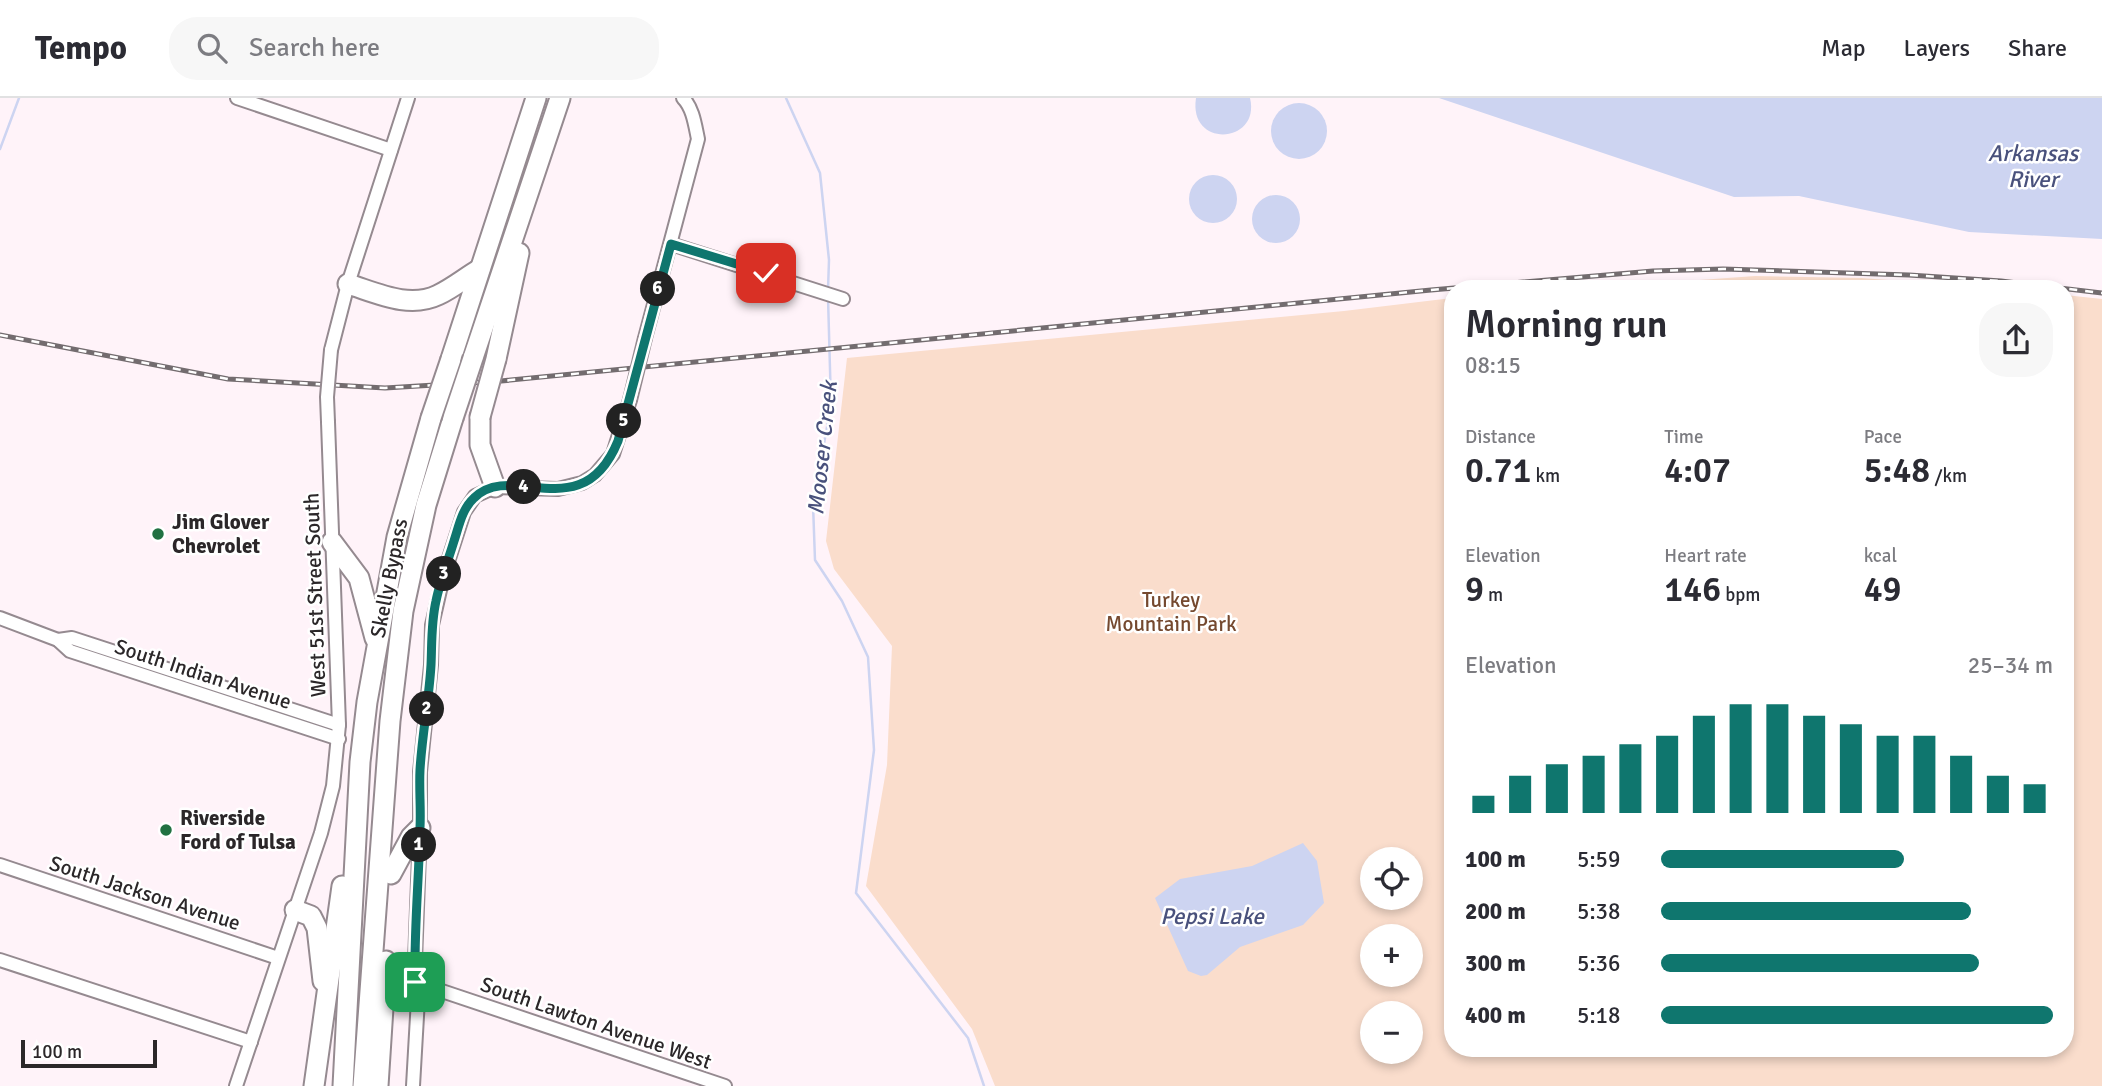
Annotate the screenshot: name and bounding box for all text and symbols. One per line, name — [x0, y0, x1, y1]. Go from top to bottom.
search box — [169, 17, 659, 80]
text: Tempo — [35, 28, 127, 69]
icon: search — [193, 29, 231, 67]
text: Search here — [249, 32, 380, 64]
text: Map — [1821, 33, 1866, 63]
text: Layers — [1904, 33, 1970, 63]
text: Share — [2008, 33, 2067, 63]
water label: Arkansas River — [1988, 139, 2080, 194]
pin — [736, 243, 796, 303]
icon: check — [747, 254, 785, 292]
pin: 6 — [640, 272, 676, 306]
text: 6 — [652, 276, 663, 300]
text: Morning run — [1465, 301, 1668, 348]
button: share — [1979, 303, 2053, 377]
text: 08:15 — [1465, 351, 1521, 380]
water label: Mooser Creek — [801, 377, 844, 516]
pin: 5 — [606, 404, 642, 438]
text: 5 — [618, 408, 629, 432]
text: Distance — [1465, 425, 1536, 449]
text: Time — [1664, 425, 1703, 449]
text: Pace — [1864, 425, 1902, 449]
text: 0.71 — [1465, 449, 1531, 492]
text: 4:07 — [1664, 449, 1731, 492]
text: 5:48 — [1864, 449, 1930, 492]
text: km — [1531, 464, 1560, 488]
text: /km — [1930, 464, 1967, 488]
pin: 4 — [506, 470, 542, 504]
text: 4 — [518, 474, 529, 498]
street label: West 51st Street South — [298, 492, 332, 698]
place label: Jim Glover Chevrolet — [172, 509, 270, 559]
street label: Skelly Bypass — [365, 516, 413, 640]
marker: Jim Glover Chevrolet — [150, 526, 166, 542]
text: Elevation — [1465, 544, 1541, 568]
text: Heart rate — [1664, 544, 1747, 568]
text: kcal — [1864, 544, 1897, 568]
pin: 3 — [426, 556, 462, 592]
text: 3 — [438, 561, 449, 585]
text: 9 — [1465, 568, 1484, 611]
text: 146 — [1664, 568, 1721, 611]
text: 49 — [1864, 568, 1901, 611]
text: m — [1484, 583, 1503, 607]
text: bpm — [1721, 583, 1760, 607]
park label: Turkey Mountain Park — [1106, 587, 1237, 637]
street label: South Indian Avenue — [111, 633, 295, 715]
text: Elevation — [1465, 651, 1557, 680]
text: 25–34 m — [1968, 651, 2053, 680]
pin: 2 — [410, 692, 444, 726]
text: 2 — [421, 696, 432, 720]
place label: Riverside Ford of Tulsa — [180, 805, 296, 855]
marker: Riverside Ford of Tulsa — [158, 822, 174, 838]
pin: 1 — [402, 828, 436, 862]
text: 1 — [413, 832, 424, 856]
text: 100 m — [1465, 845, 1526, 874]
text: 5:59 — [1577, 845, 1620, 874]
map controls — [1360, 847, 1423, 1064]
button: locate — [1360, 847, 1423, 910]
street label: South Jackson Avenue — [46, 850, 244, 936]
text: 200 m — [1465, 897, 1526, 926]
text: 5:38 — [1577, 897, 1620, 926]
water label: Pepsi Lake — [1160, 902, 1265, 931]
button: + — [1360, 924, 1423, 987]
text: 300 m — [1465, 949, 1526, 978]
text: 5:36 — [1577, 949, 1620, 978]
pin — [385, 952, 445, 1012]
icon: arrive — [396, 963, 434, 1001]
street label: South Lawton Avenue West — [477, 971, 715, 1075]
button: − — [1360, 1001, 1423, 1064]
text: 400 m — [1465, 1001, 1526, 1030]
text: 5:18 — [1577, 1001, 1620, 1030]
scale bar — [21, 1037, 158, 1069]
text: 100 m — [32, 1040, 82, 1064]

